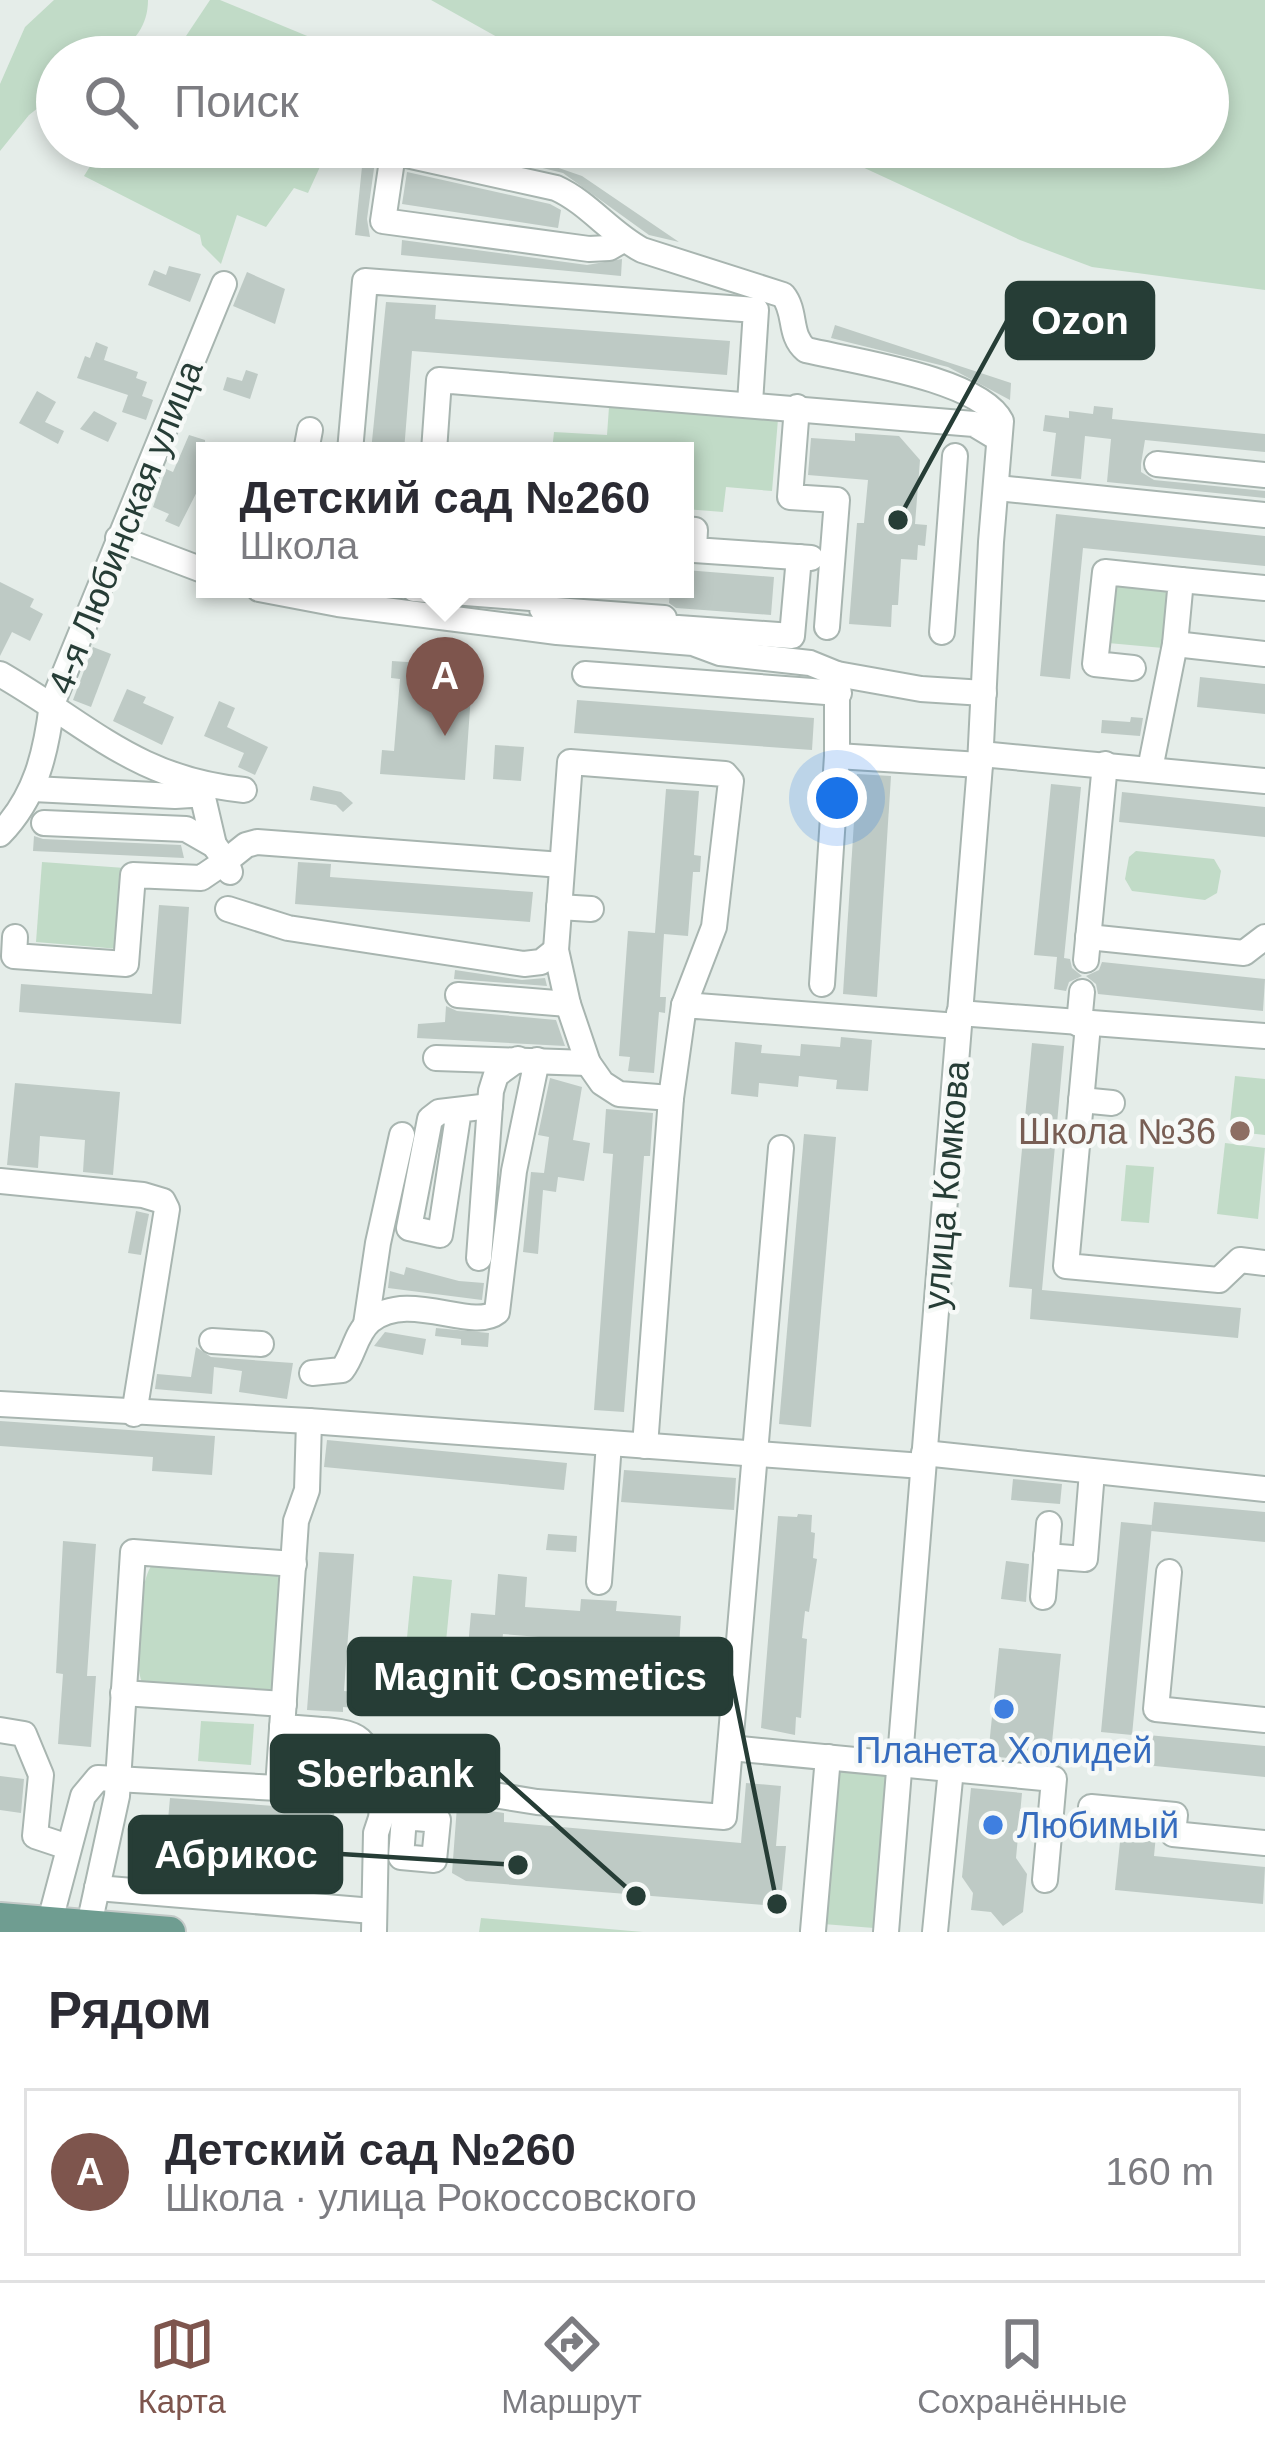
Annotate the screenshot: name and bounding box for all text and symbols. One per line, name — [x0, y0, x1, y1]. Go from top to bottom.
search box — [36, 36, 1229, 168]
icon: search — [78, 69, 144, 135]
text: Поиск — [174, 76, 299, 127]
callout: Ozon — [1007, 283, 1153, 358]
text: Ozon — [1031, 299, 1129, 342]
street label: 4-я Любинская улица — [39, 353, 211, 700]
popup — [196, 442, 694, 598]
text: Детский сад №260 — [240, 472, 650, 523]
text: Школа — [240, 524, 358, 567]
pin: A — [406, 637, 484, 736]
your location — [807, 768, 867, 828]
street label: улица Комкова — [915, 1058, 977, 1311]
place label: Школа №36 — [1018, 1111, 1216, 1152]
marker: Школа №36 — [1227, 1118, 1253, 1144]
callout: Magnit Cosmetics — [349, 1639, 731, 1714]
text: Magnit Cosmetics — [373, 1655, 707, 1698]
marker: Планета Холидей — [991, 1696, 1017, 1722]
place label: Планета Холидей — [856, 1730, 1152, 1771]
callout: Sberbank — [272, 1736, 498, 1811]
text: Sberbank — [296, 1752, 474, 1795]
place label: Любимый — [1017, 1805, 1179, 1846]
marker: Любимый — [980, 1812, 1006, 1838]
callout: Абрикос — [130, 1817, 341, 1892]
text: Абрикос — [154, 1833, 318, 1876]
text: Рядом — [48, 1982, 212, 2039]
text: Детский сад №260 — [165, 2124, 576, 2175]
text: A — [76, 2150, 104, 2193]
text: 160 m — [1106, 2150, 1214, 2193]
text: Школа · улица Рокоссовского — [165, 2176, 697, 2219]
tab: Карта — [138, 2311, 226, 2421]
tab: Маршрут — [501, 2311, 642, 2421]
tab: Сохранённые — [917, 2311, 1127, 2421]

